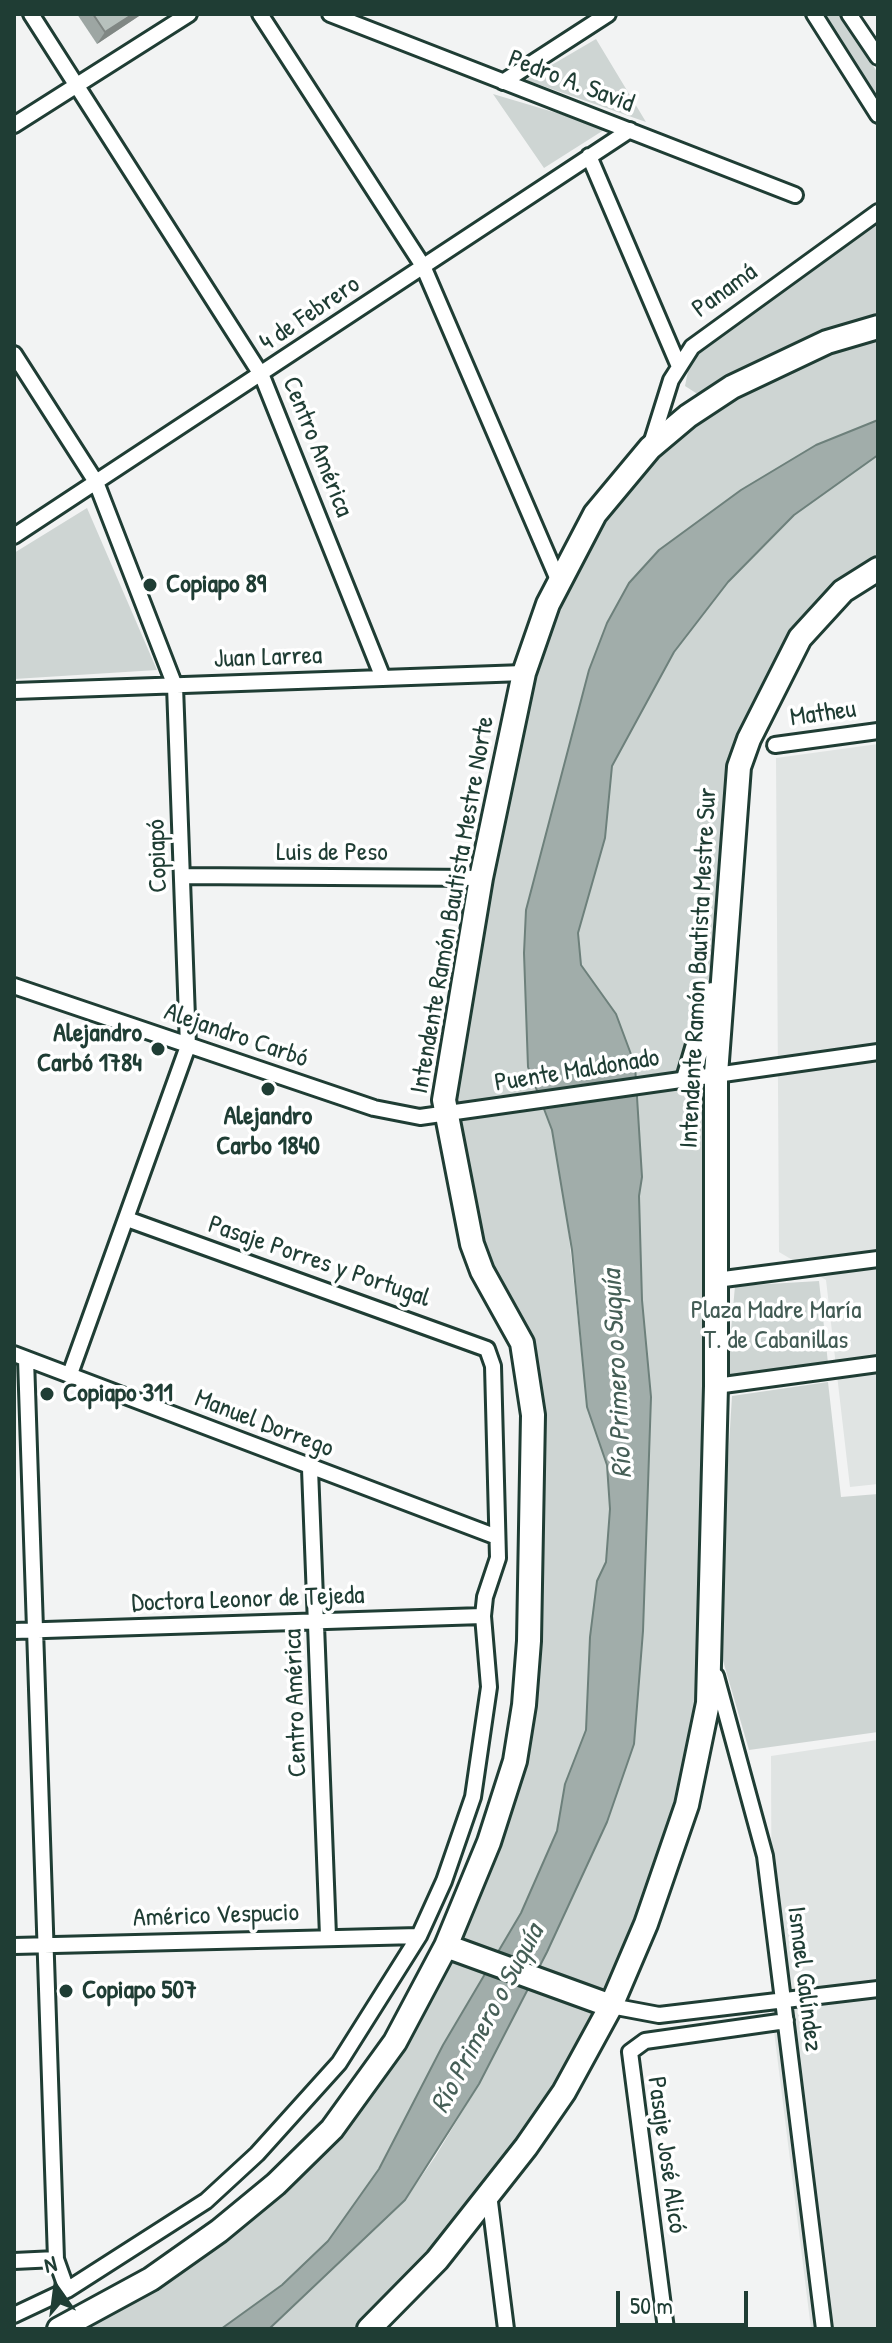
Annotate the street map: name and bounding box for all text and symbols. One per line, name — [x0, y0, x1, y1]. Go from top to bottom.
street label: Pedro A. Savid — [504, 44, 638, 120]
street label: Panamá — [686, 257, 764, 325]
street label: 4 de Febrero — [254, 269, 366, 359]
street label: Centro América — [275, 372, 359, 522]
place label: Copiapo 89 — [166, 569, 266, 601]
marker: Copiapo 89 — [141, 576, 159, 594]
street label: Juan Larrea — [213, 641, 323, 675]
street label: Matheu — [788, 694, 858, 734]
street label: Intendente Ramón Bautista Mestre Norte — [404, 714, 502, 1096]
street label: Intendente Ramón Bautista Mestre Sur — [674, 787, 724, 1149]
street label: Copiapó — [141, 819, 175, 893]
street label: Luis de Peso — [276, 837, 388, 869]
street label: Alejandro Carbó — [160, 997, 312, 1075]
place label: Alejandro Carbó 1784 — [37, 1018, 142, 1080]
marker: Alejandro Carbó 1784 — [149, 1040, 167, 1058]
street label: Puente Maldonado — [493, 1043, 661, 1099]
marker: Alejandro Carbo 1840 — [259, 1080, 277, 1098]
place label: Alejandro Carbo 1840 — [216, 1101, 320, 1162]
street label: Pasaje Porres y Portugal — [204, 1209, 434, 1315]
water label: Río Primero o Suquía — [596, 1269, 640, 1479]
park label: Plaza Madre María T. de Cabanillas — [691, 1295, 861, 1356]
place label: Copiapo 311 — [63, 1378, 173, 1410]
street label: Manuel Dorrego — [190, 1383, 338, 1465]
marker: Copiapo 311 — [38, 1385, 56, 1403]
street label: Doctora Leonor de Tejeda — [131, 1580, 365, 1620]
street label: Centro América — [278, 1628, 314, 1778]
street label: Américo Vespucio — [133, 1898, 299, 1934]
street label: Ismael Galíndez — [780, 1905, 828, 2053]
water label: Río Primero o Suquía — [424, 1919, 552, 2119]
place label: Copiapo 507 — [82, 1975, 197, 2007]
marker: Copiapo 507 — [57, 1982, 75, 2000]
street label: Pasaje José Alicó — [640, 2075, 692, 2235]
north arrow — [16, 2247, 96, 2327]
text: N — [41, 2248, 60, 2280]
scale bar — [620, 2275, 752, 2325]
text: 50 m — [630, 2289, 673, 2321]

